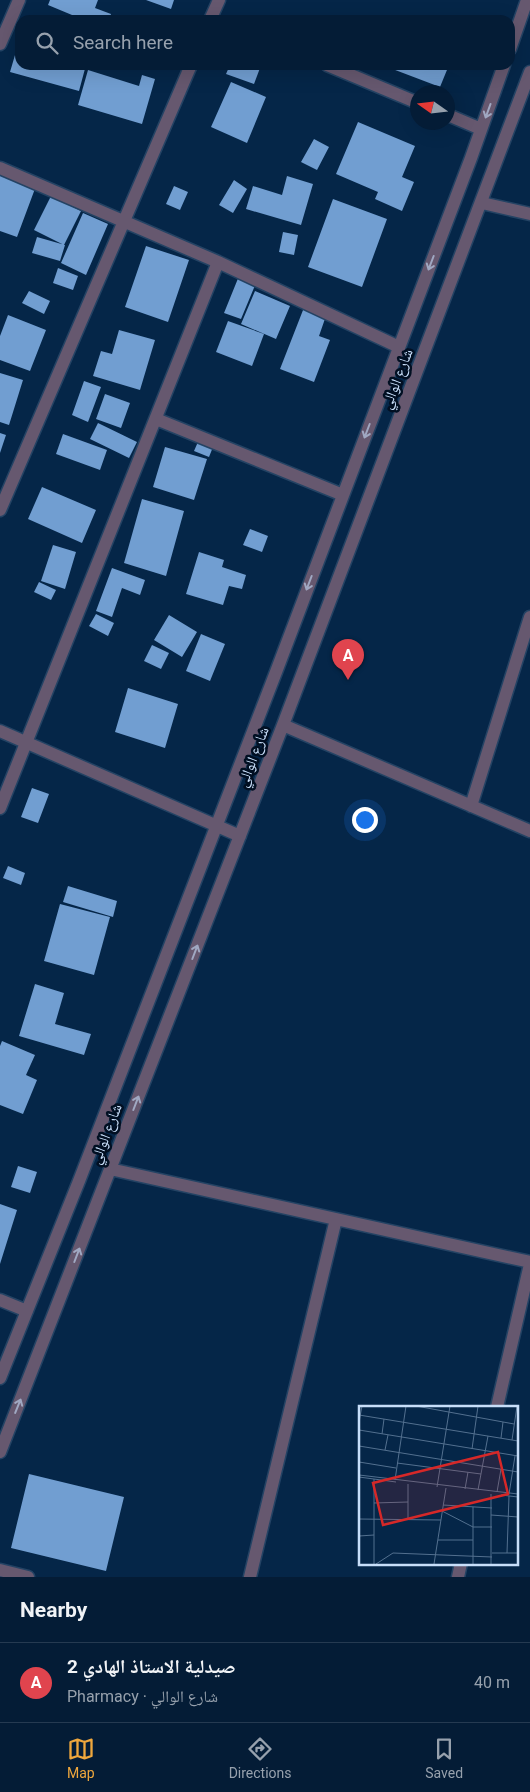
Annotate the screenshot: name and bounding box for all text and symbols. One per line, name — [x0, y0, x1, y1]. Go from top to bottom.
search box — [15, 15, 515, 70]
icon: search — [33, 29, 61, 57]
text: Search here — [73, 31, 173, 54]
north arrow — [410, 85, 455, 130]
one-way arrow — [483, 103, 492, 118]
one-way arrow — [426, 255, 435, 270]
street label: شارع الوالي — [377, 346, 419, 413]
one-way arrow — [362, 423, 371, 438]
one-way arrow — [304, 575, 313, 590]
pin: A — [332, 639, 364, 680]
street label: شارع الوالي — [233, 724, 275, 791]
your location — [352, 807, 378, 833]
one-way arrow — [190, 945, 200, 960]
one-way arrow — [132, 1096, 141, 1111]
street label: شارع الوالي — [86, 1101, 128, 1168]
one-way arrow — [73, 1248, 82, 1263]
one-way arrow — [14, 1399, 23, 1415]
inset map — [359, 1406, 518, 1564]
text: Nearby — [20, 1598, 87, 1622]
text: صيدلية الاستاذ الهادي 2 — [67, 1655, 236, 1678]
text: A — [31, 1673, 41, 1692]
text: 40 m — [474, 1673, 510, 1692]
text: Pharmacy · شارع الوالي — [67, 1687, 218, 1706]
tab: Map — [67, 1735, 95, 1781]
tab: Directions — [229, 1735, 292, 1781]
tab: Saved — [425, 1735, 463, 1781]

